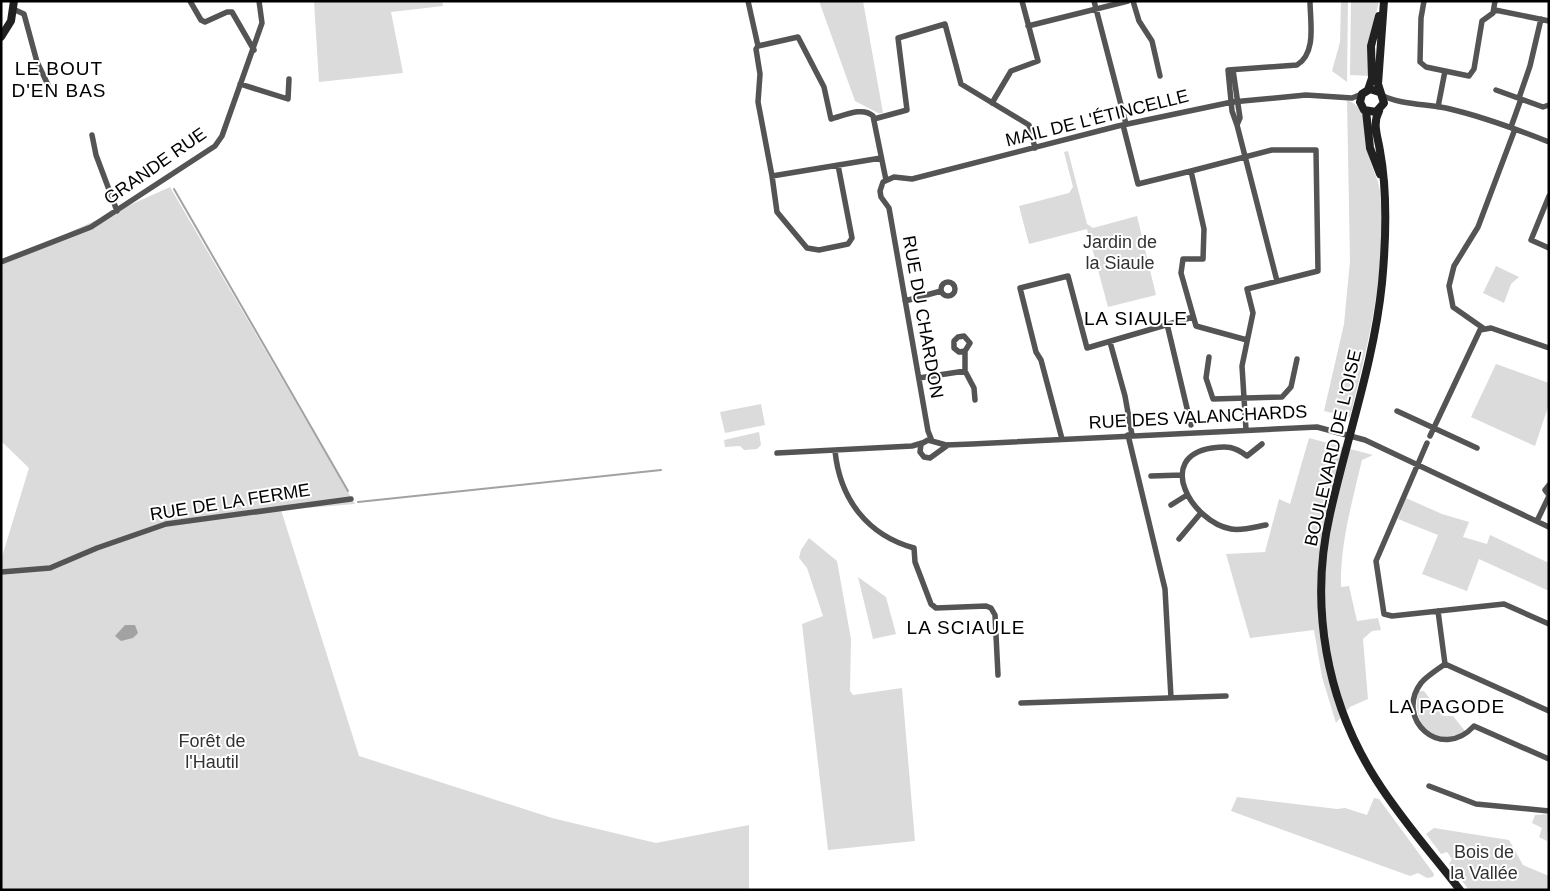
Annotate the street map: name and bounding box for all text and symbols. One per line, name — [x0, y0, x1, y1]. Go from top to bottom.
district label: LE BOUT D'EN BAS — [11, 58, 107, 101]
street label: MAIL DE L'ÉTINCELLE — [1003, 86, 1191, 150]
street label: GRANDE RUE — [100, 123, 210, 209]
park label: Jardin de la Siaule — [1083, 232, 1157, 273]
street label: RUE DU CHARDON — [899, 234, 947, 400]
district label: LA SIAULE — [1084, 308, 1188, 329]
street label: BOULEVARD DE L'OISE — [1301, 348, 1365, 548]
street label: RUE DES VALANCHARDS — [1088, 401, 1308, 433]
street label: RUE DE LA FERME — [148, 479, 312, 525]
district label: LA SCIAULE — [907, 617, 1025, 638]
district label: LA PAGODE — [1389, 696, 1505, 717]
park label: Forêt de l'Hautil — [178, 731, 246, 772]
park label: Bois de la Vallée — [1450, 842, 1518, 883]

